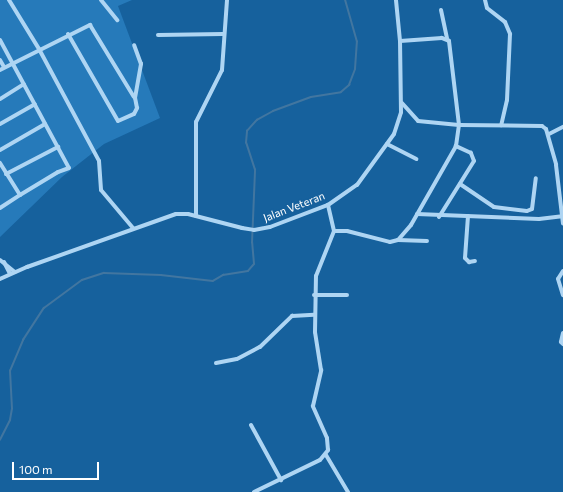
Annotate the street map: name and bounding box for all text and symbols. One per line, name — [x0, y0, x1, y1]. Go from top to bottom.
street label: Jalan Veteran — [261, 189, 327, 225]
scale bar — [14, 454, 101, 480]
text: 100 m — [19, 462, 53, 476]

